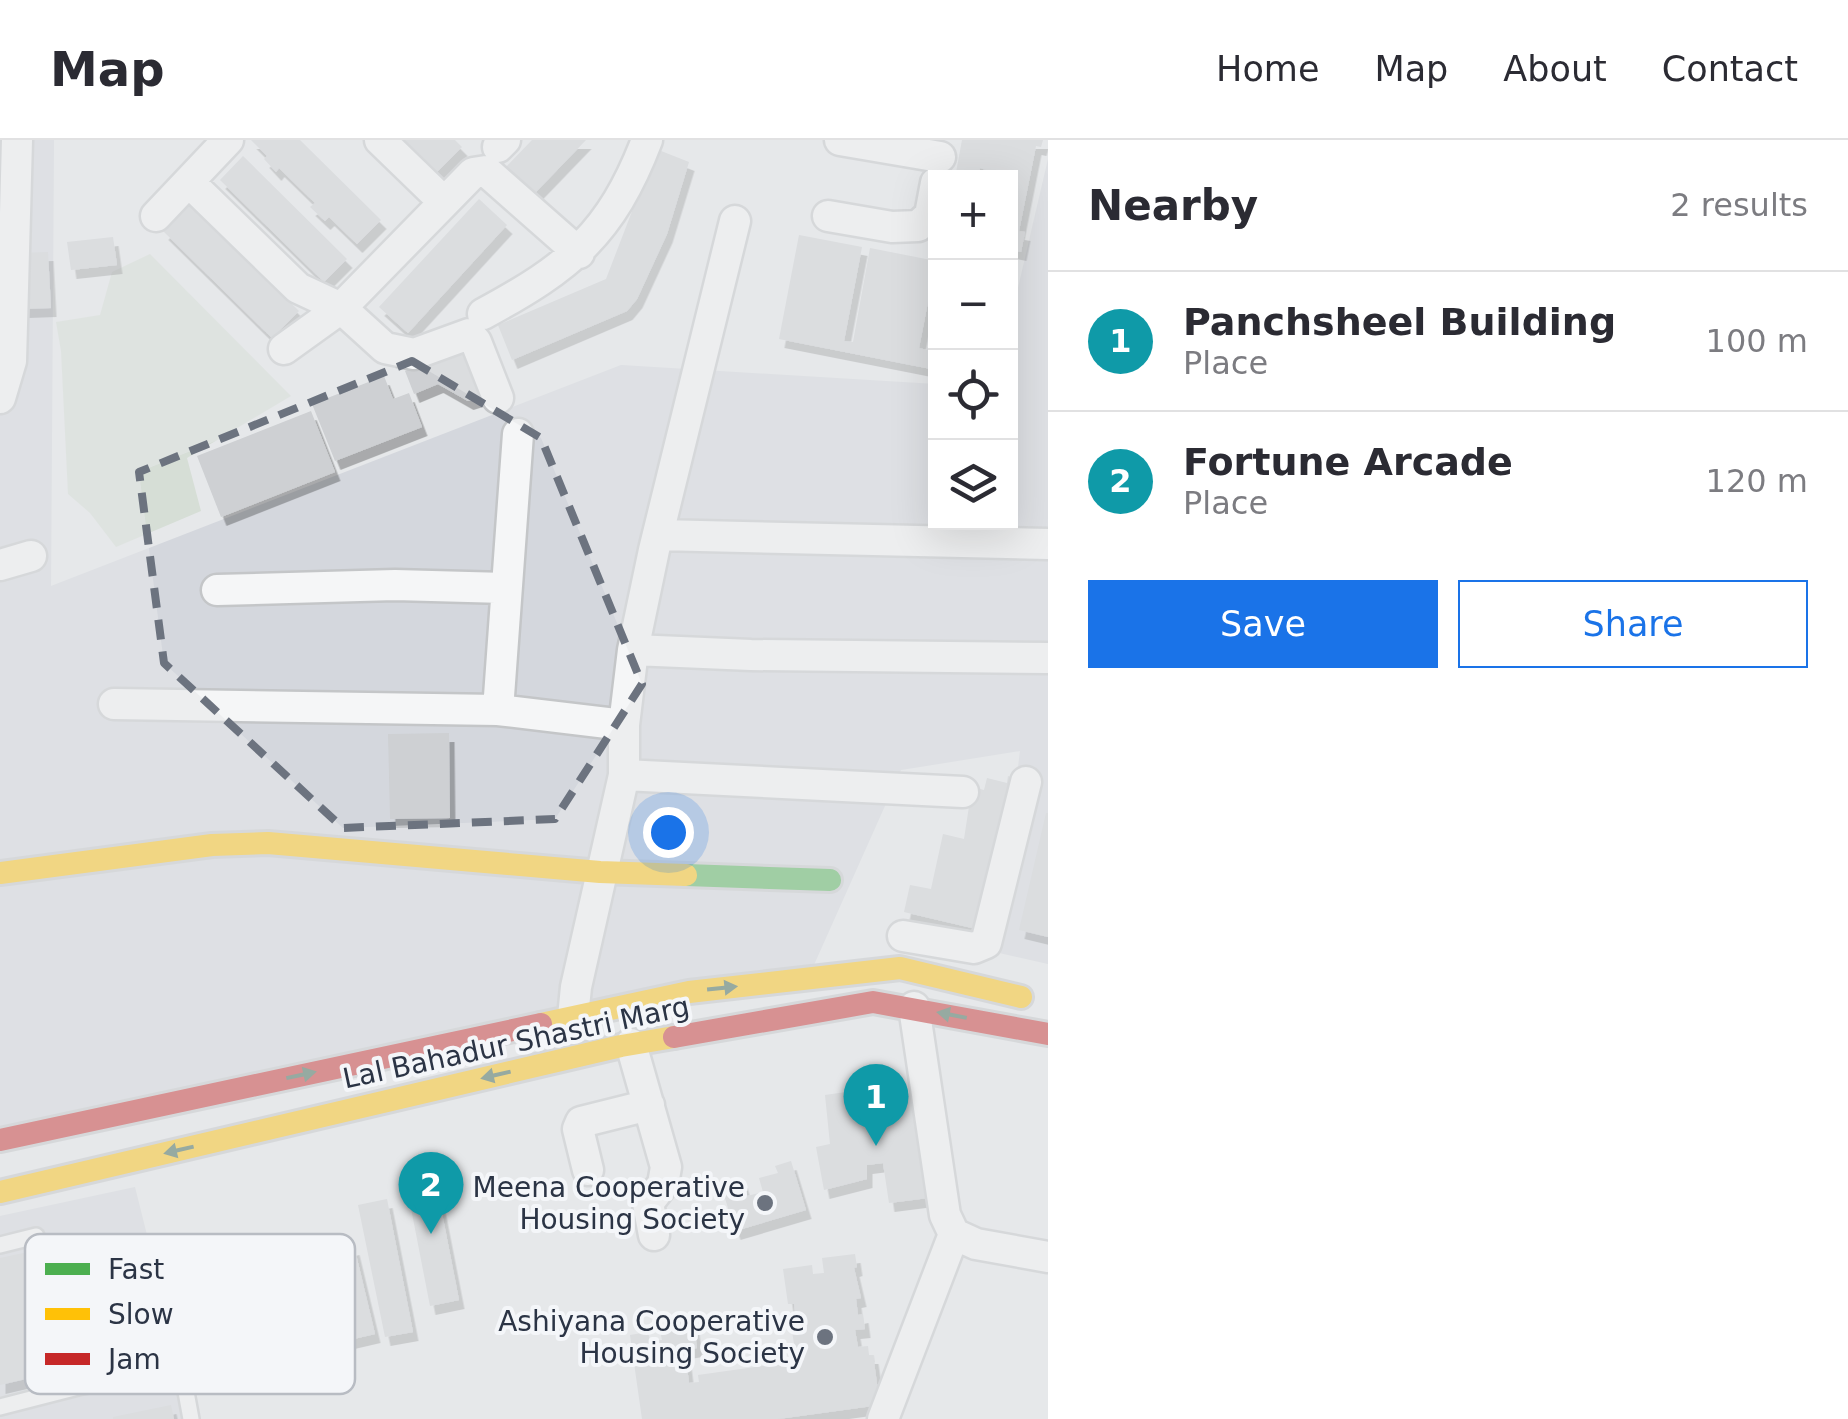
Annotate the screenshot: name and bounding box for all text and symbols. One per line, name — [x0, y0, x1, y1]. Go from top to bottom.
text: Map — [50, 41, 165, 97]
text: Home — [1216, 49, 1319, 89]
text: Map — [1374, 49, 1448, 89]
text: About — [1503, 49, 1607, 89]
text: Contact — [1662, 49, 1798, 89]
map controls — [928, 170, 1018, 530]
button: + — [928, 170, 1018, 260]
text: Nearby — [1088, 181, 1258, 230]
text: 2 results — [1670, 186, 1808, 224]
button: − — [928, 260, 1018, 350]
text: Panchsheel Building — [1183, 300, 1616, 344]
text: 1 — [1109, 322, 1132, 360]
text: 100 m — [1706, 322, 1808, 360]
text: Place — [1183, 344, 1268, 382]
button: locate — [928, 350, 1018, 440]
button: layers — [928, 440, 1018, 530]
text: Fortune Arcade — [1183, 440, 1513, 484]
text: 2 — [1109, 462, 1132, 500]
text: 120 m — [1706, 462, 1808, 500]
text: Place — [1183, 484, 1268, 522]
button: Save — [1088, 580, 1438, 668]
button: Share — [1458, 580, 1808, 668]
your location — [643, 807, 694, 858]
one-way arrow — [706, 980, 738, 996]
street label: Lal Bahadur Shastri Marg — [340, 990, 692, 1095]
one-way arrow — [937, 1006, 968, 1022]
pin: 1 — [844, 1064, 908, 1146]
one-way arrow — [286, 1067, 317, 1083]
one-way arrow — [480, 1068, 511, 1083]
one-way arrow — [163, 1143, 194, 1158]
pin: 2 — [398, 1152, 464, 1234]
place label: Meena Cooperative Housing Society — [473, 1171, 745, 1236]
marker: Meena Cooperative Housing Society — [754, 1192, 776, 1214]
legend — [25, 1234, 355, 1394]
text: Fast — [108, 1253, 164, 1286]
text: Slow — [108, 1298, 174, 1331]
place label: Ashiyana Cooperative Housing Society — [498, 1305, 805, 1370]
marker: Ashiyana Cooperative Housing Society — [814, 1326, 836, 1348]
text: Jam — [106, 1343, 161, 1376]

